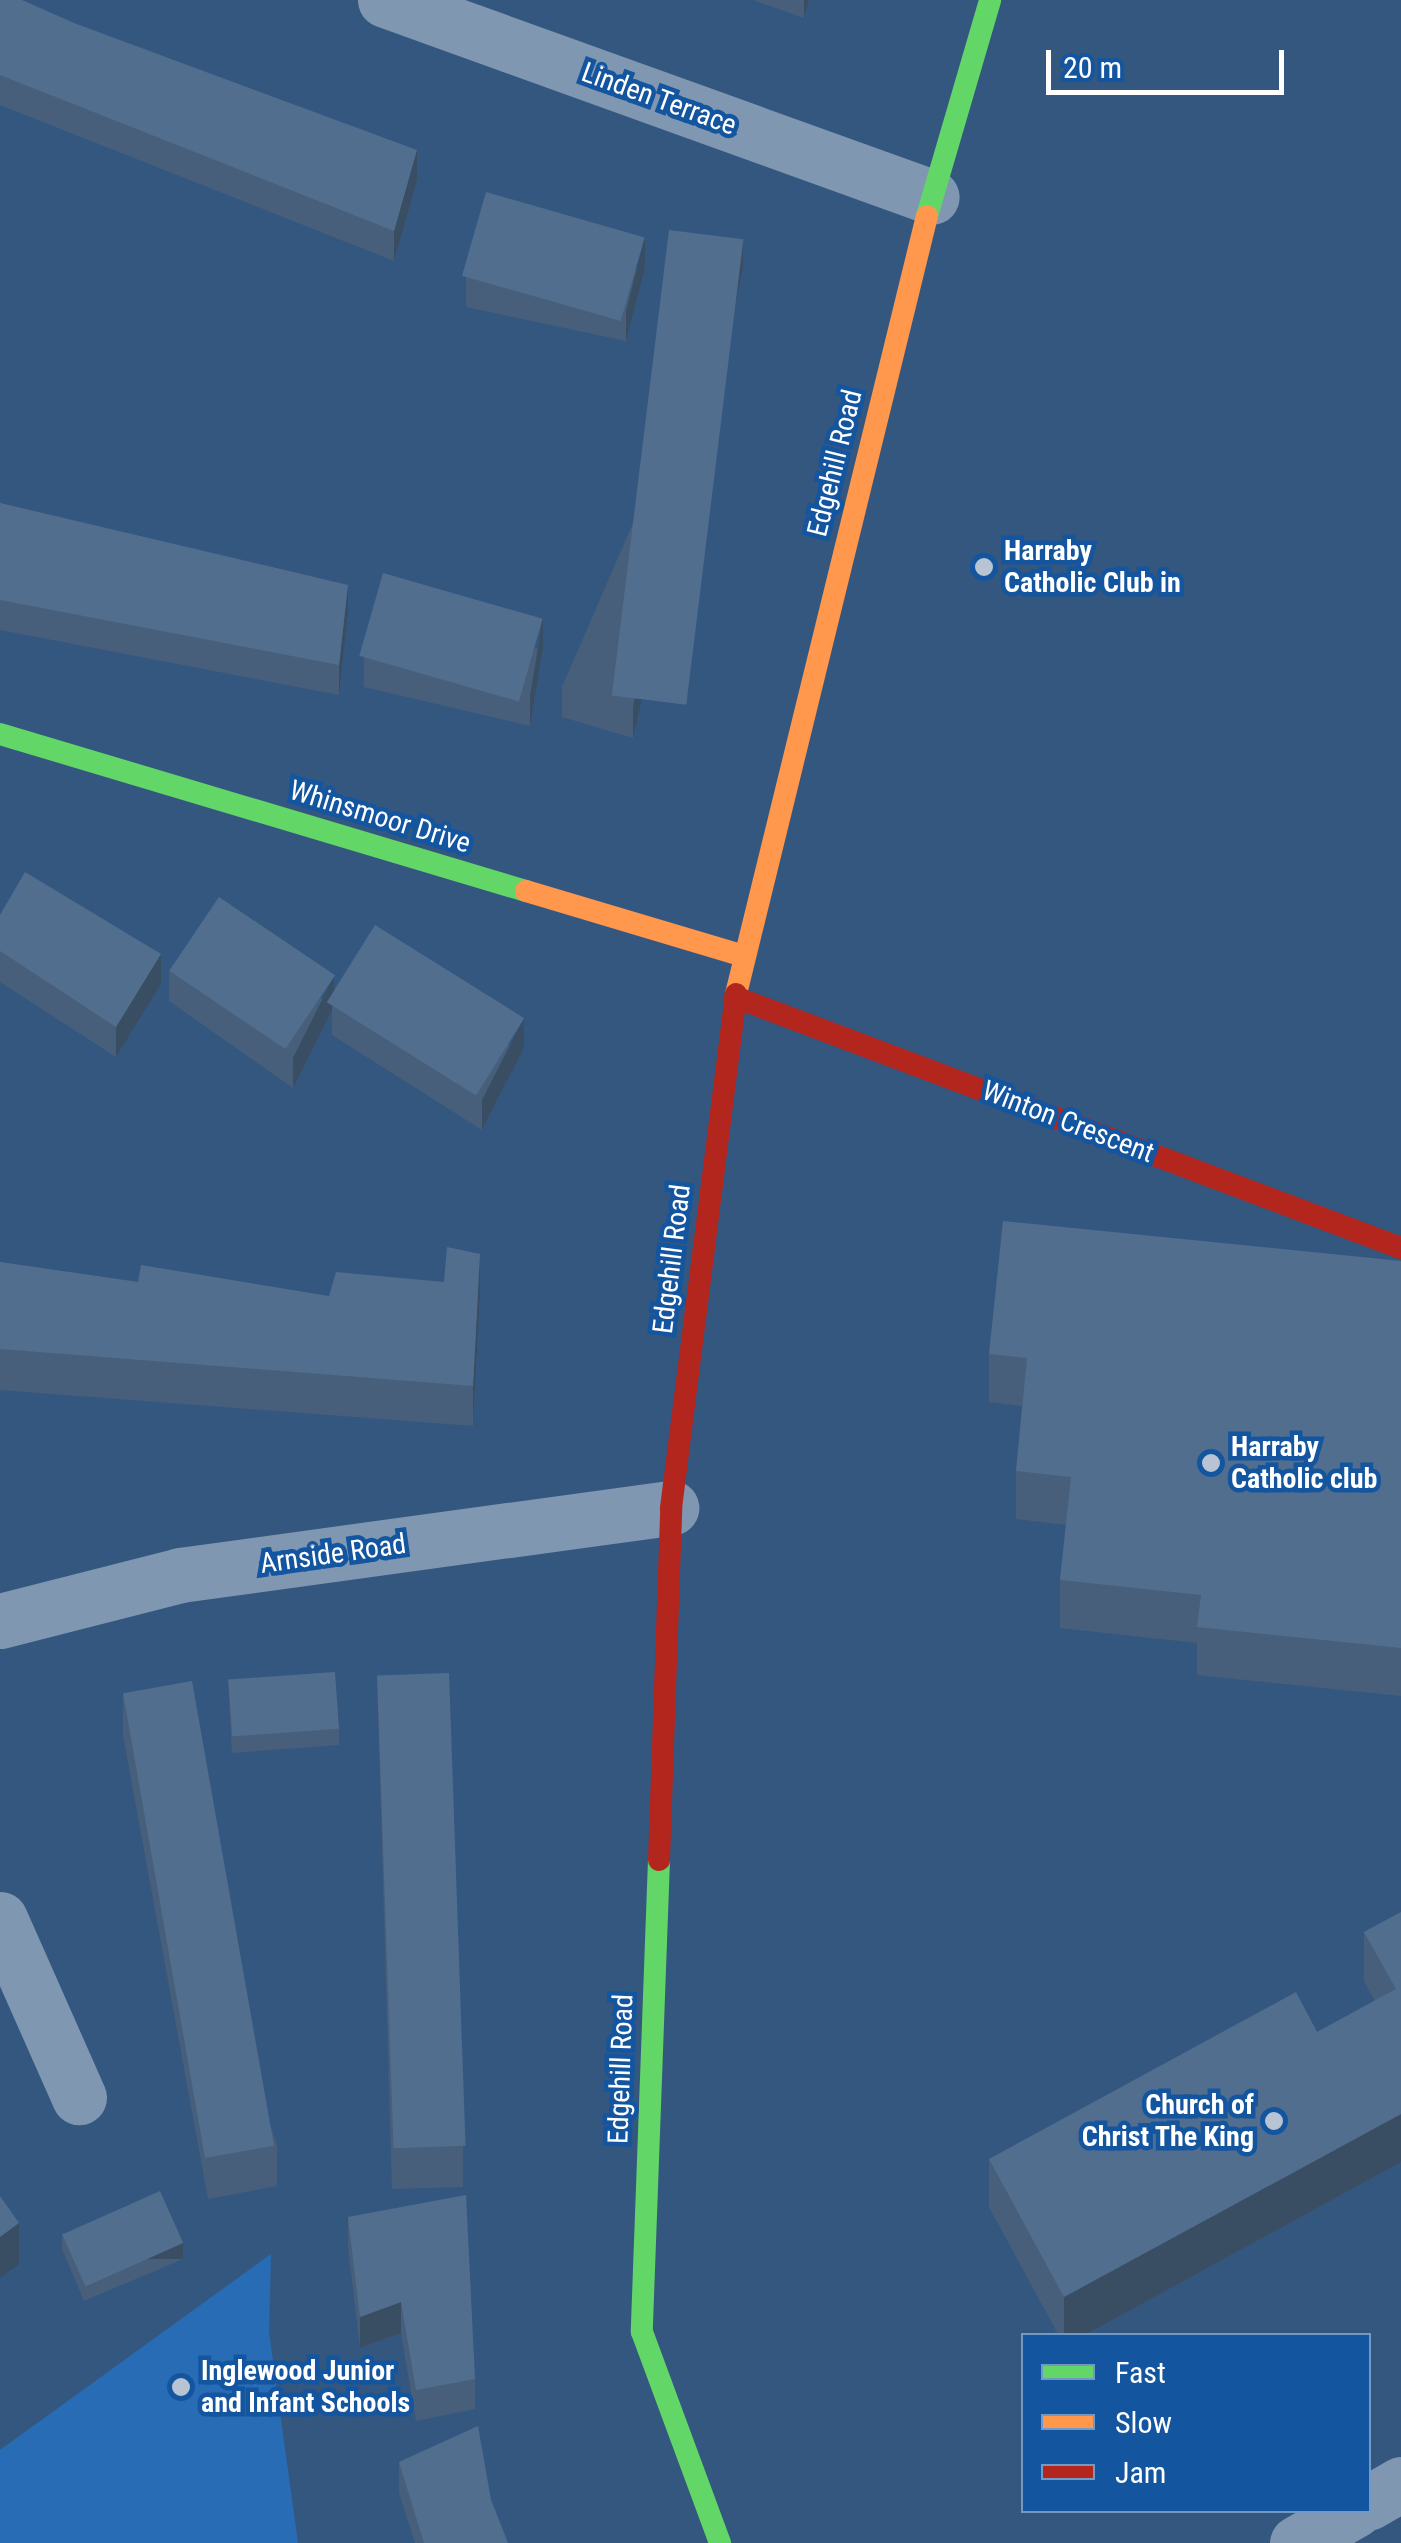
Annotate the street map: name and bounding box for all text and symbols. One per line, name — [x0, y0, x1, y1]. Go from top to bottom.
scale bar — [1051, 30, 1288, 92]
text: 20 m — [1063, 50, 1122, 85]
street label: Linden Terrace — [577, 55, 741, 143]
street label: Edgehill Road — [801, 386, 869, 540]
place label: Harraby Catholic Club in — [1004, 534, 1181, 600]
marker: Harraby Catholic Club in — [973, 556, 995, 578]
street label: Whinsmoor Drive — [285, 774, 475, 860]
street label: Winton Crescent — [977, 1074, 1159, 1170]
street label: Edgehill Road — [646, 1183, 698, 1335]
place label: Harraby Catholic club — [1231, 1430, 1377, 1496]
marker: Harraby Catholic club — [1200, 1452, 1222, 1474]
street label: Arnside Road — [258, 1527, 408, 1581]
street label: Edgehill Road — [602, 1993, 640, 2145]
place label: Church of Christ The King — [1081, 2088, 1254, 2154]
marker: Church of Christ The King — [1263, 2110, 1285, 2132]
legend — [1021, 2333, 1371, 2513]
place label: Inglewood Junior and Infant Schools — [201, 2354, 410, 2420]
text: Fast — [1115, 2355, 1166, 2390]
marker: Inglewood Junior and Infant Schools — [170, 2376, 192, 2398]
text: Slow — [1115, 2405, 1172, 2440]
text: Jam — [1115, 2455, 1166, 2490]

